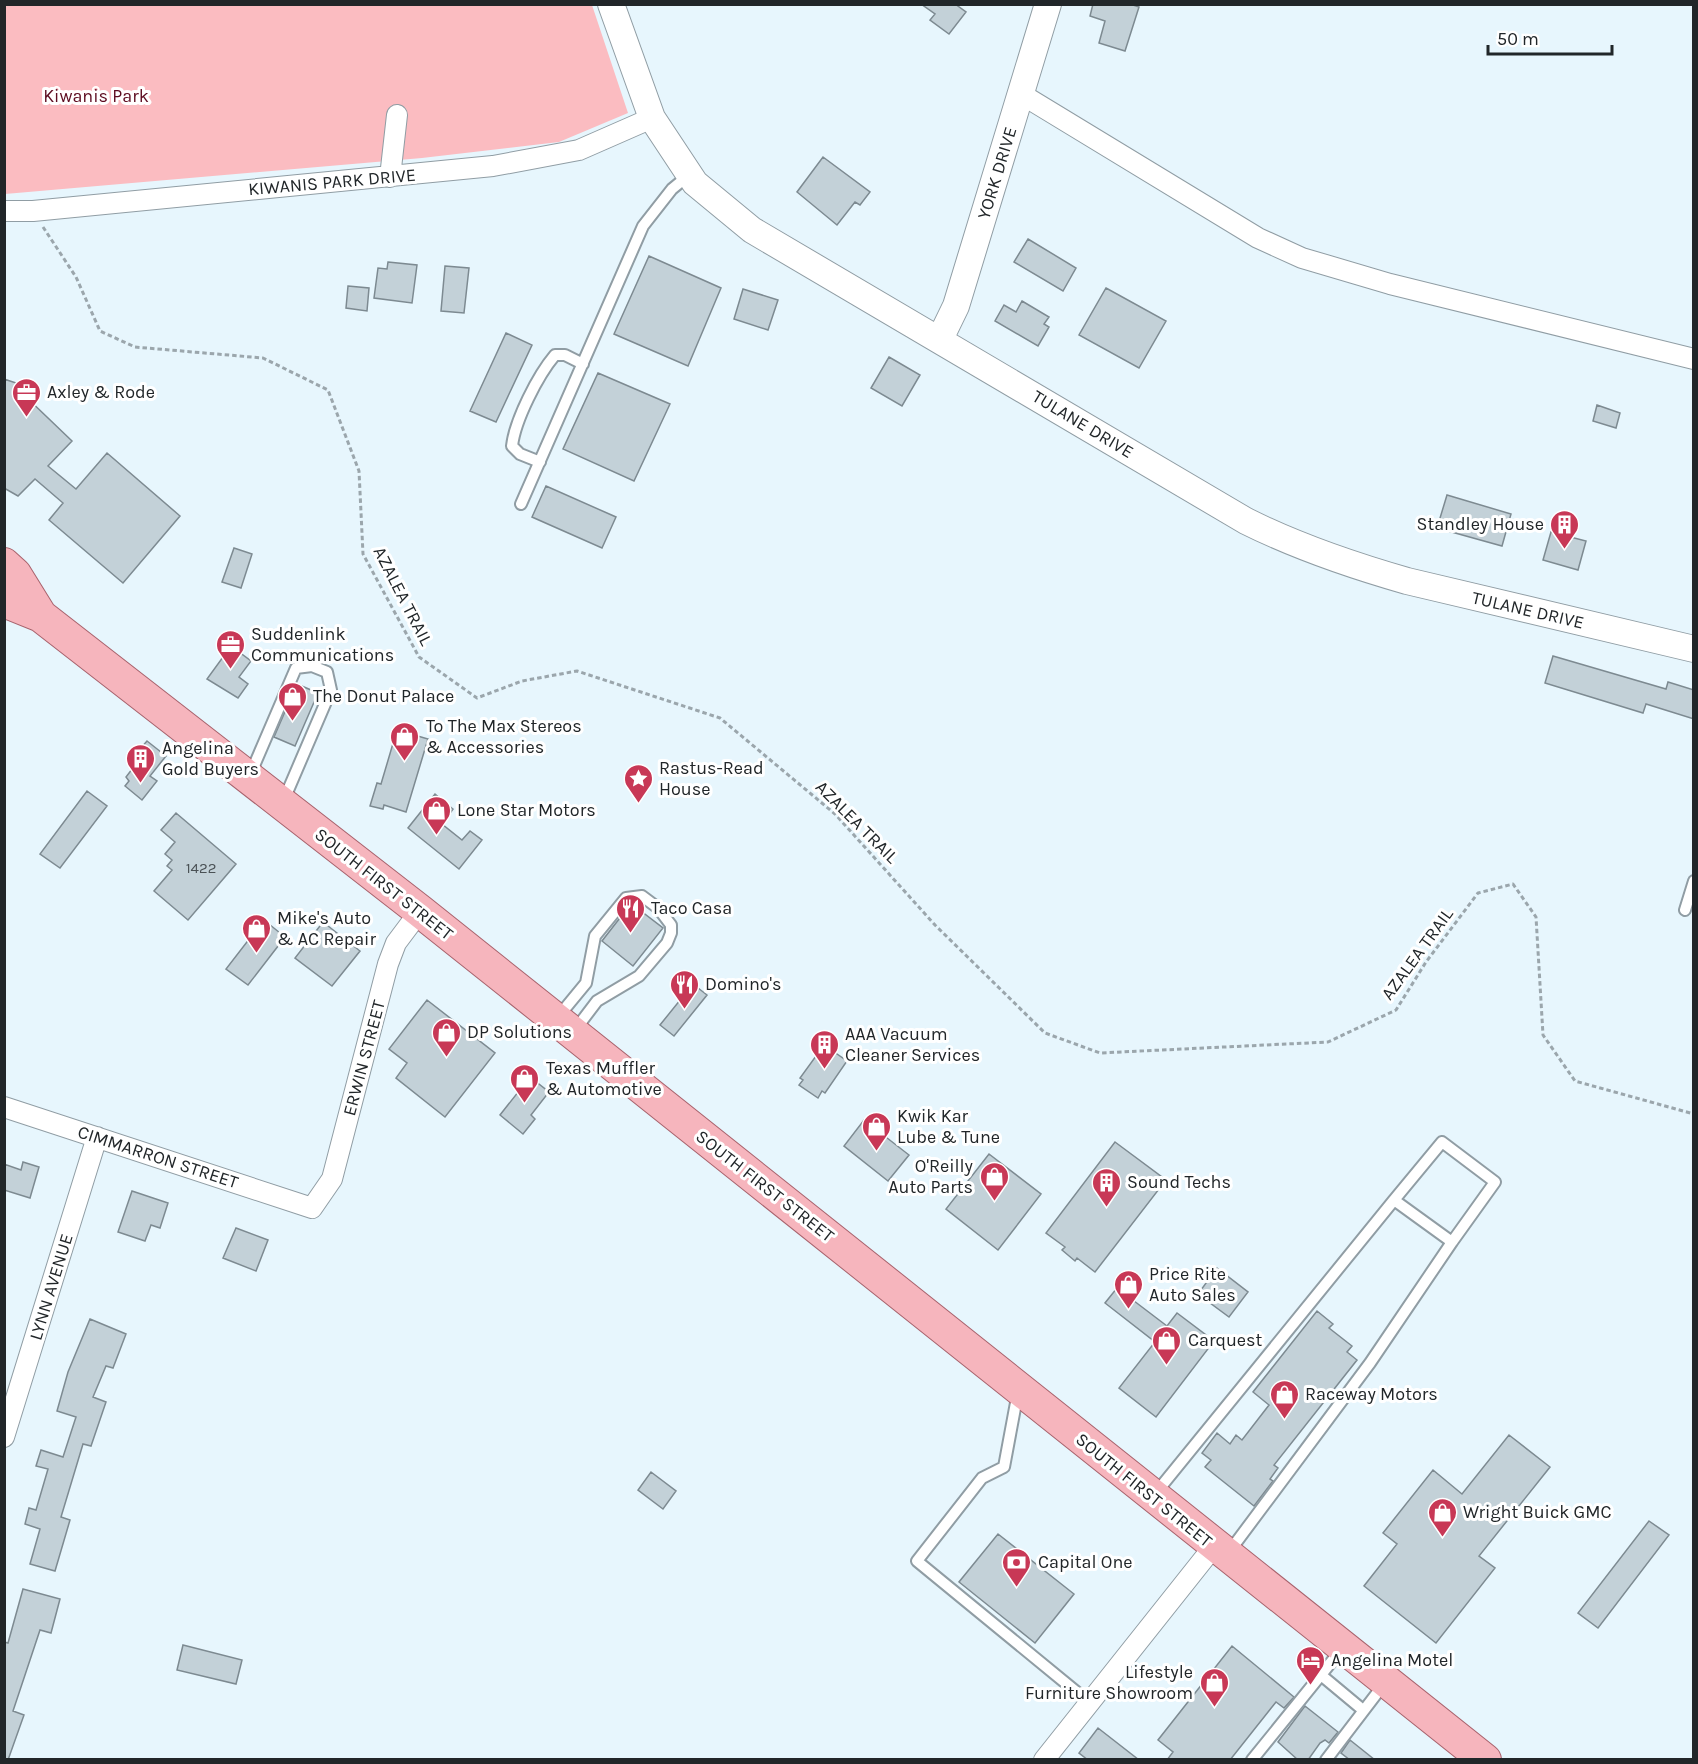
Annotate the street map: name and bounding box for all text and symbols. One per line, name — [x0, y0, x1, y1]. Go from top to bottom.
scale bar — [1488, 18, 1612, 56]
text: 50 m — [1497, 28, 1539, 50]
park label: Kiwanis Park — [43, 85, 149, 107]
street label: YORK DRIVE — [972, 124, 1022, 222]
street label: KIWANIS PARK DRIVE — [247, 164, 417, 200]
office icon: Axley & Rode — [10, 376, 42, 418]
place label: Axley & Rode — [47, 381, 155, 403]
street label: TULANE DRIVE — [1028, 385, 1138, 463]
building icon: Standley House — [1549, 508, 1581, 550]
place label: Standley House — [1417, 513, 1544, 535]
street label: AZALEA TRAIL — [369, 543, 438, 650]
street label: TULANE DRIVE — [1470, 586, 1586, 634]
place label: Suddenlink Communications — [251, 623, 394, 666]
office icon: Suddenlink Communications — [214, 628, 246, 670]
shop icon: The Donut Palace — [276, 680, 308, 722]
place label: The Donut Palace — [313, 685, 454, 707]
place label: To The Max Stereos & Accessories — [426, 715, 582, 758]
shop icon: To The Max Stereos & Accessories — [389, 720, 421, 762]
place label: Angelina Gold Buyers — [162, 737, 259, 780]
building icon: Angelina Gold Buyers — [125, 742, 157, 784]
place label: Rastus-Read House — [659, 757, 764, 800]
place icon: Rastus-Read House — [622, 762, 654, 804]
street label: AZALEA TRAIL — [811, 776, 903, 868]
shop icon: Lone Star Motors — [420, 794, 452, 836]
place label: Lone Star Motors — [457, 799, 596, 821]
street label: SOUTH FIRST STREET — [310, 823, 458, 945]
house number: 1422 — [186, 859, 216, 877]
restaurant icon: Taco Casa — [614, 892, 646, 934]
place label: Taco Casa — [651, 897, 732, 919]
street label: AZALEA TRAIL — [1376, 903, 1458, 1004]
place label: Mike's Auto & AC Repair — [277, 907, 376, 950]
shop icon: Mike's Auto & AC Repair — [240, 912, 272, 954]
restaurant icon: Domino's — [668, 968, 700, 1010]
place label: Domino's — [705, 973, 782, 995]
street label: ERWIN STREET — [338, 998, 390, 1118]
shop icon: DP Solutions — [430, 1016, 462, 1058]
place label: DP Solutions — [467, 1021, 572, 1043]
place label: AAA Vacuum Cleaner Services — [845, 1023, 980, 1066]
building icon: AAA Vacuum Cleaner Services — [808, 1028, 840, 1070]
place label: Texas Muffler & Automotive — [546, 1057, 662, 1100]
shop icon: Texas Muffler & Automotive — [509, 1062, 541, 1104]
place label: Kwik Kar Lube & Tune — [897, 1105, 1000, 1148]
shop icon: Kwik Kar Lube & Tune — [860, 1110, 892, 1152]
street label: CIMMARRON STREET — [75, 1121, 241, 1193]
street label: SOUTH FIRST STREET — [691, 1125, 839, 1247]
place label: O'Reilly Auto Parts — [888, 1155, 974, 1198]
shop icon: O'Reilly Auto Parts — [978, 1160, 1010, 1202]
building icon: Sound Techs — [1090, 1166, 1122, 1208]
place label: Sound Techs — [1127, 1171, 1231, 1193]
street label: LYNN AVENUE — [24, 1231, 78, 1343]
place label: Price Rite Auto Sales — [1149, 1263, 1236, 1306]
shop icon: Price Rite Auto Sales — [1112, 1268, 1144, 1310]
shop icon: Carquest — [1151, 1324, 1183, 1366]
place label: Carquest — [1188, 1329, 1263, 1351]
shop icon: Raceway Motors — [1268, 1378, 1300, 1420]
place label: Raceway Motors — [1305, 1383, 1438, 1405]
street label: SOUTH FIRST STREET — [1071, 1428, 1217, 1552]
shop icon: Wright Buick GMC — [1426, 1496, 1458, 1538]
place label: Wright Buick GMC — [1463, 1501, 1611, 1523]
bank icon: Capital One — [1001, 1546, 1033, 1588]
place label: Capital One — [1038, 1551, 1133, 1573]
hotel icon: Angelina Motel — [1294, 1644, 1326, 1686]
place label: Angelina Motel — [1331, 1649, 1453, 1671]
place label: Lifestyle Furniture Showroom — [1025, 1661, 1193, 1704]
shop icon: Lifestyle Furniture Showroom — [1198, 1666, 1230, 1708]

